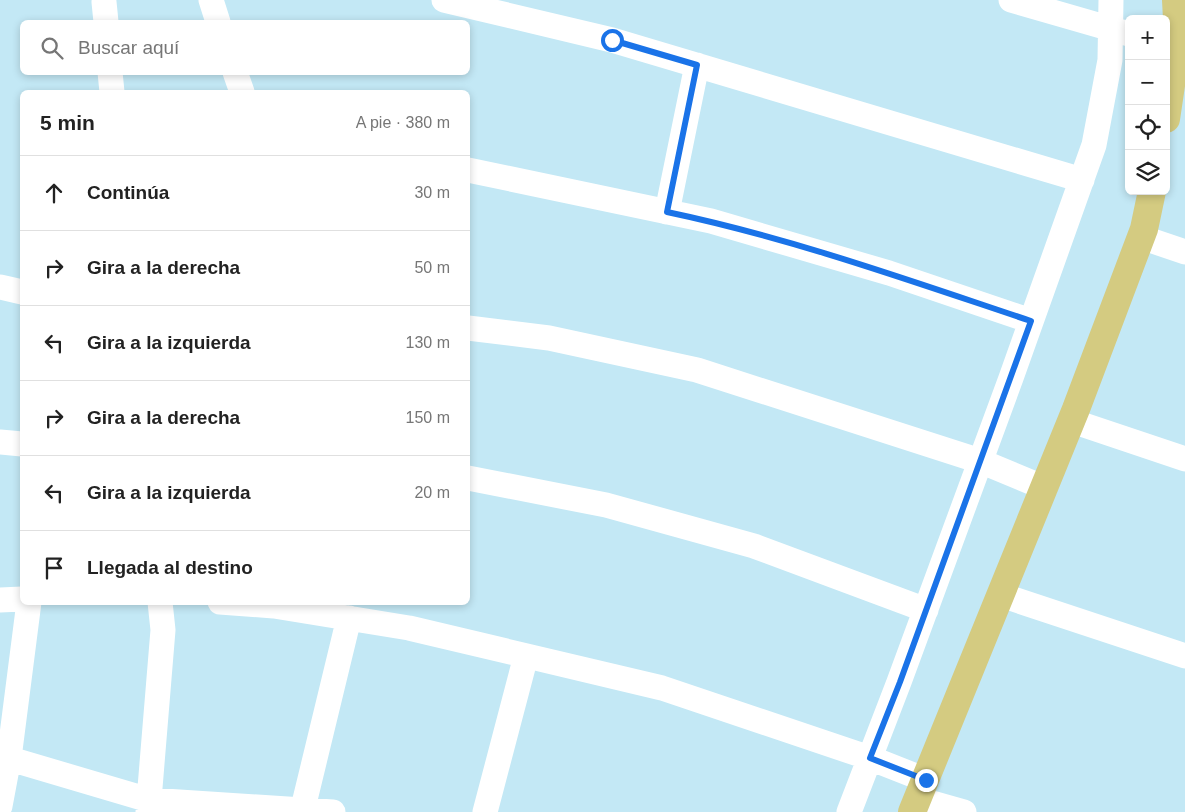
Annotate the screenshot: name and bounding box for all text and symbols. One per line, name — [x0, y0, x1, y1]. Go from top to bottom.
map controls — [1125, 15, 1170, 195]
button: + — [1125, 15, 1170, 60]
search box — [20, 20, 470, 75]
route start — [601, 29, 624, 52]
icon: search — [38, 34, 66, 62]
text: Buscar aquí — [78, 37, 179, 58]
button: − — [1125, 60, 1170, 105]
button: locate — [1125, 105, 1170, 150]
text: 5 min — [40, 111, 95, 134]
text: A pie · 380 m — [356, 114, 450, 131]
button: layers — [1125, 150, 1170, 195]
icon: ahead — [40, 179, 68, 207]
text: Continúa — [87, 182, 169, 203]
text: 30 m — [414, 184, 450, 201]
icon: right — [40, 254, 68, 282]
text: Gira a la derecha — [87, 257, 240, 278]
text: 50 m — [414, 259, 450, 276]
icon: left — [40, 329, 68, 357]
text: Gira a la izquierda — [87, 332, 251, 353]
text: 130 m — [406, 334, 450, 351]
icon: right — [40, 404, 68, 432]
text: Gira a la derecha — [87, 407, 240, 428]
text: 150 m — [406, 409, 450, 426]
icon: left — [40, 479, 68, 507]
text: Gira a la izquierda — [87, 482, 251, 503]
text: 20 m — [414, 484, 450, 501]
icon: arrive — [40, 554, 68, 582]
text: Llegada al destino — [87, 557, 253, 578]
route end — [915, 769, 938, 792]

